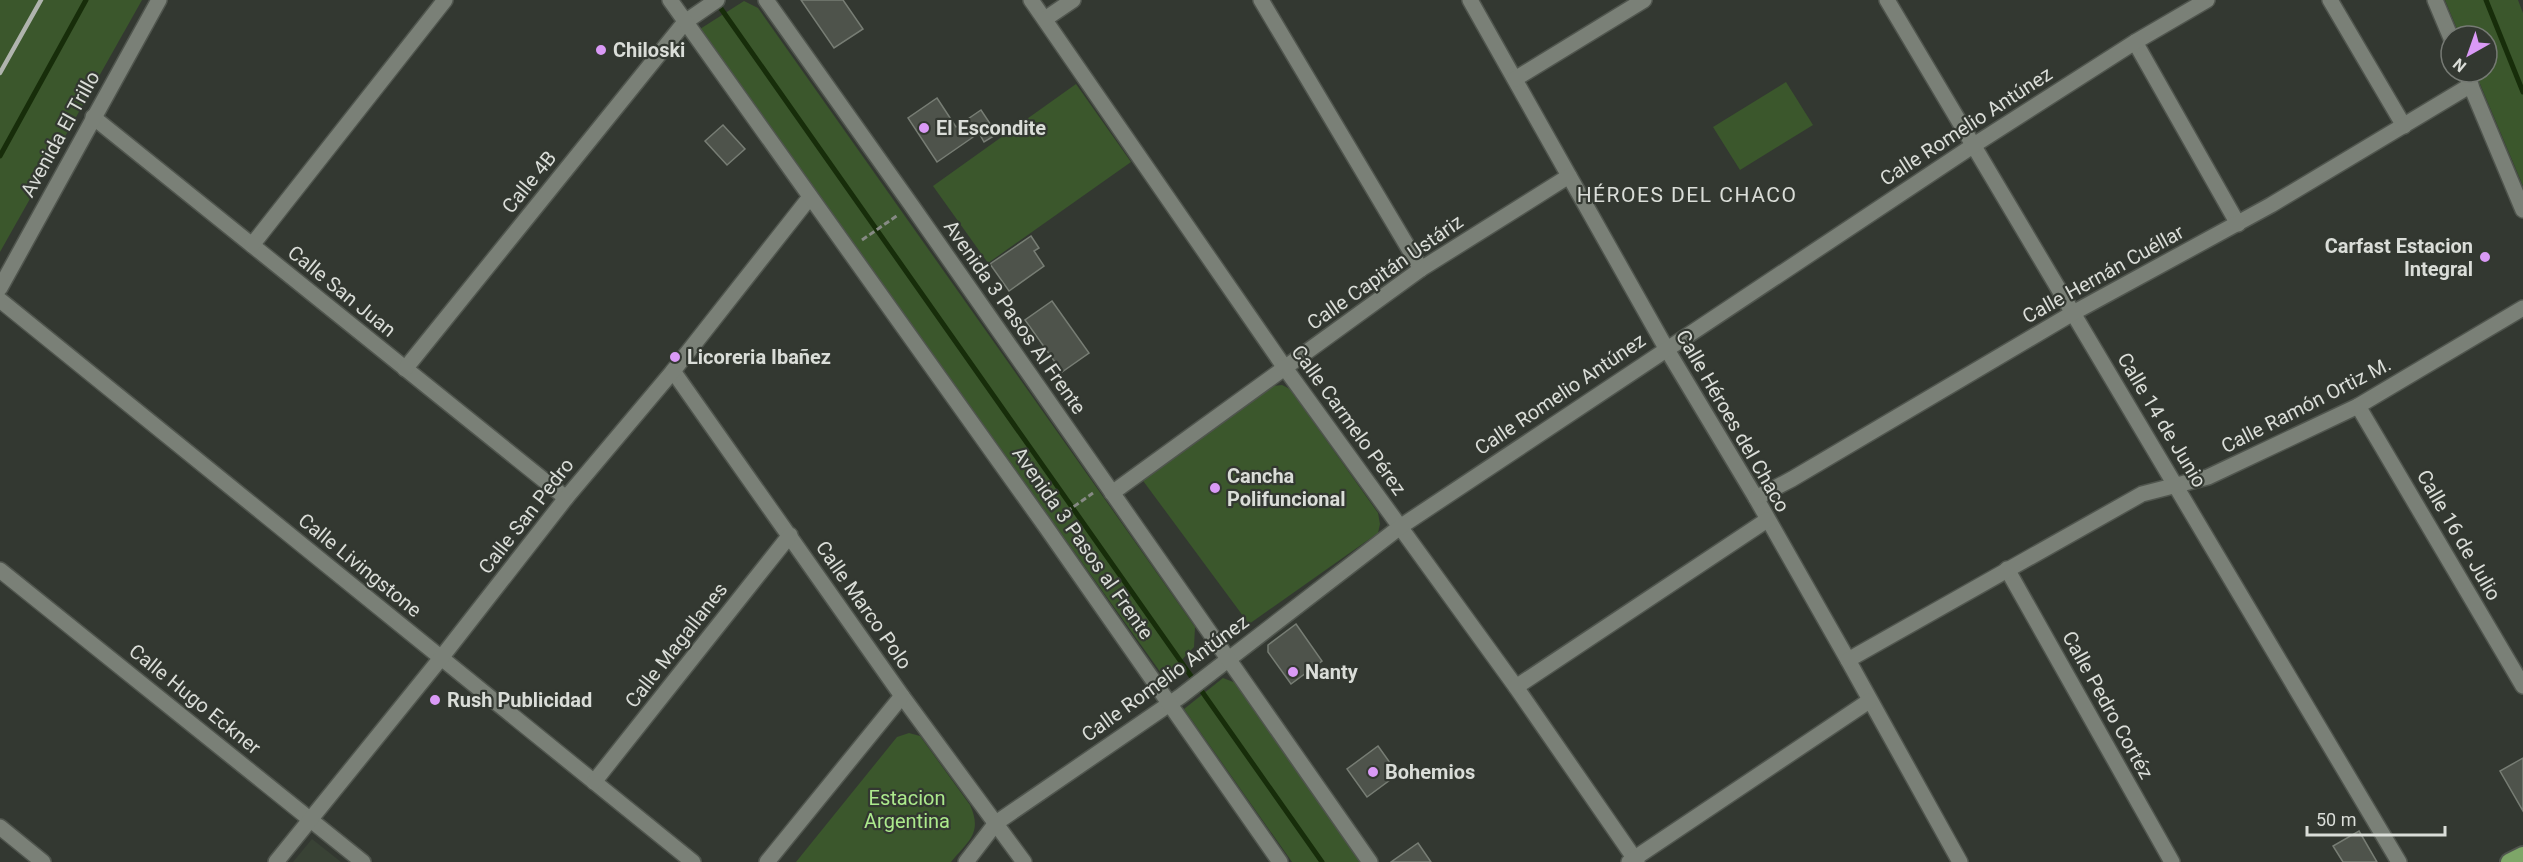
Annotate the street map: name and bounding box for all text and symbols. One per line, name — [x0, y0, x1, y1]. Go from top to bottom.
north arrow — [2439, 24, 2499, 84]
place label: Chiloski — [613, 38, 685, 62]
marker: Chiloski — [594, 43, 608, 57]
text: N — [2449, 54, 2470, 76]
street label: Calle Romelio Antúnez — [1875, 61, 2057, 191]
street label: Avenida El Trillo — [15, 67, 105, 201]
place label: El Escondite — [936, 116, 1046, 140]
marker: El Escondite — [917, 121, 931, 135]
street label: Calle 4B — [497, 146, 561, 218]
district label: HÉROES DEL CHACO — [1577, 183, 1797, 207]
street label: Calle Capitán Ustáriz — [1302, 209, 1468, 335]
street label: Avenida 3 Pasos Al Frente — [939, 215, 1091, 419]
street label: Calle Hernán Cuéllar — [2018, 220, 2188, 328]
place label: Carfast Estacion Integral — [2325, 234, 2473, 281]
street label: Calle San Juan — [283, 240, 401, 342]
marker: Carfast Estacion Integral — [2478, 250, 2492, 264]
street label: Calle Héroes del Chaco — [1671, 326, 1795, 516]
street label: Calle Romelio Antúnez — [1470, 328, 1650, 460]
street label: Calle Carmelo Pérez — [1287, 340, 1411, 500]
place label: Licoreria Ibañez — [687, 345, 831, 369]
street label: Calle 14 de Junio — [2112, 348, 2212, 492]
marker: Licoreria Ibañez — [668, 350, 682, 364]
street label: Calle Ramón Ortiz M. — [2217, 352, 2395, 458]
street label: Avenida 3 Pasos al Frente — [1007, 442, 1159, 644]
street label: Calle San Pedro — [473, 453, 579, 579]
place label: Cancha Polifuncional — [1227, 464, 1345, 511]
street label: Calle 16 de Julio — [2412, 465, 2506, 605]
marker: Cancha Polifuncional — [1208, 481, 1222, 495]
street label: Calle Livingstone — [294, 508, 426, 622]
street label: Calle Marco Polo — [811, 536, 917, 674]
street label: Calle Magallanes — [620, 578, 732, 712]
street label: Calle Romelio Antúnez — [1077, 609, 1253, 747]
street label: Calle Pedro Cortéz — [2057, 627, 2159, 783]
street label: Calle Hugo Eckner — [124, 639, 266, 760]
place label: Nanty — [1305, 660, 1359, 684]
marker: Nanty — [1286, 665, 1300, 679]
place label: Rush Publicidad — [447, 688, 592, 712]
marker: Rush Publicidad — [428, 693, 442, 707]
place label: Bohemios — [1385, 760, 1475, 784]
marker: Bohemios — [1366, 765, 1380, 779]
park label: Estacion Argentina — [864, 786, 950, 833]
scale bar — [2307, 799, 2445, 837]
text: 50 m — [2316, 809, 2356, 830]

